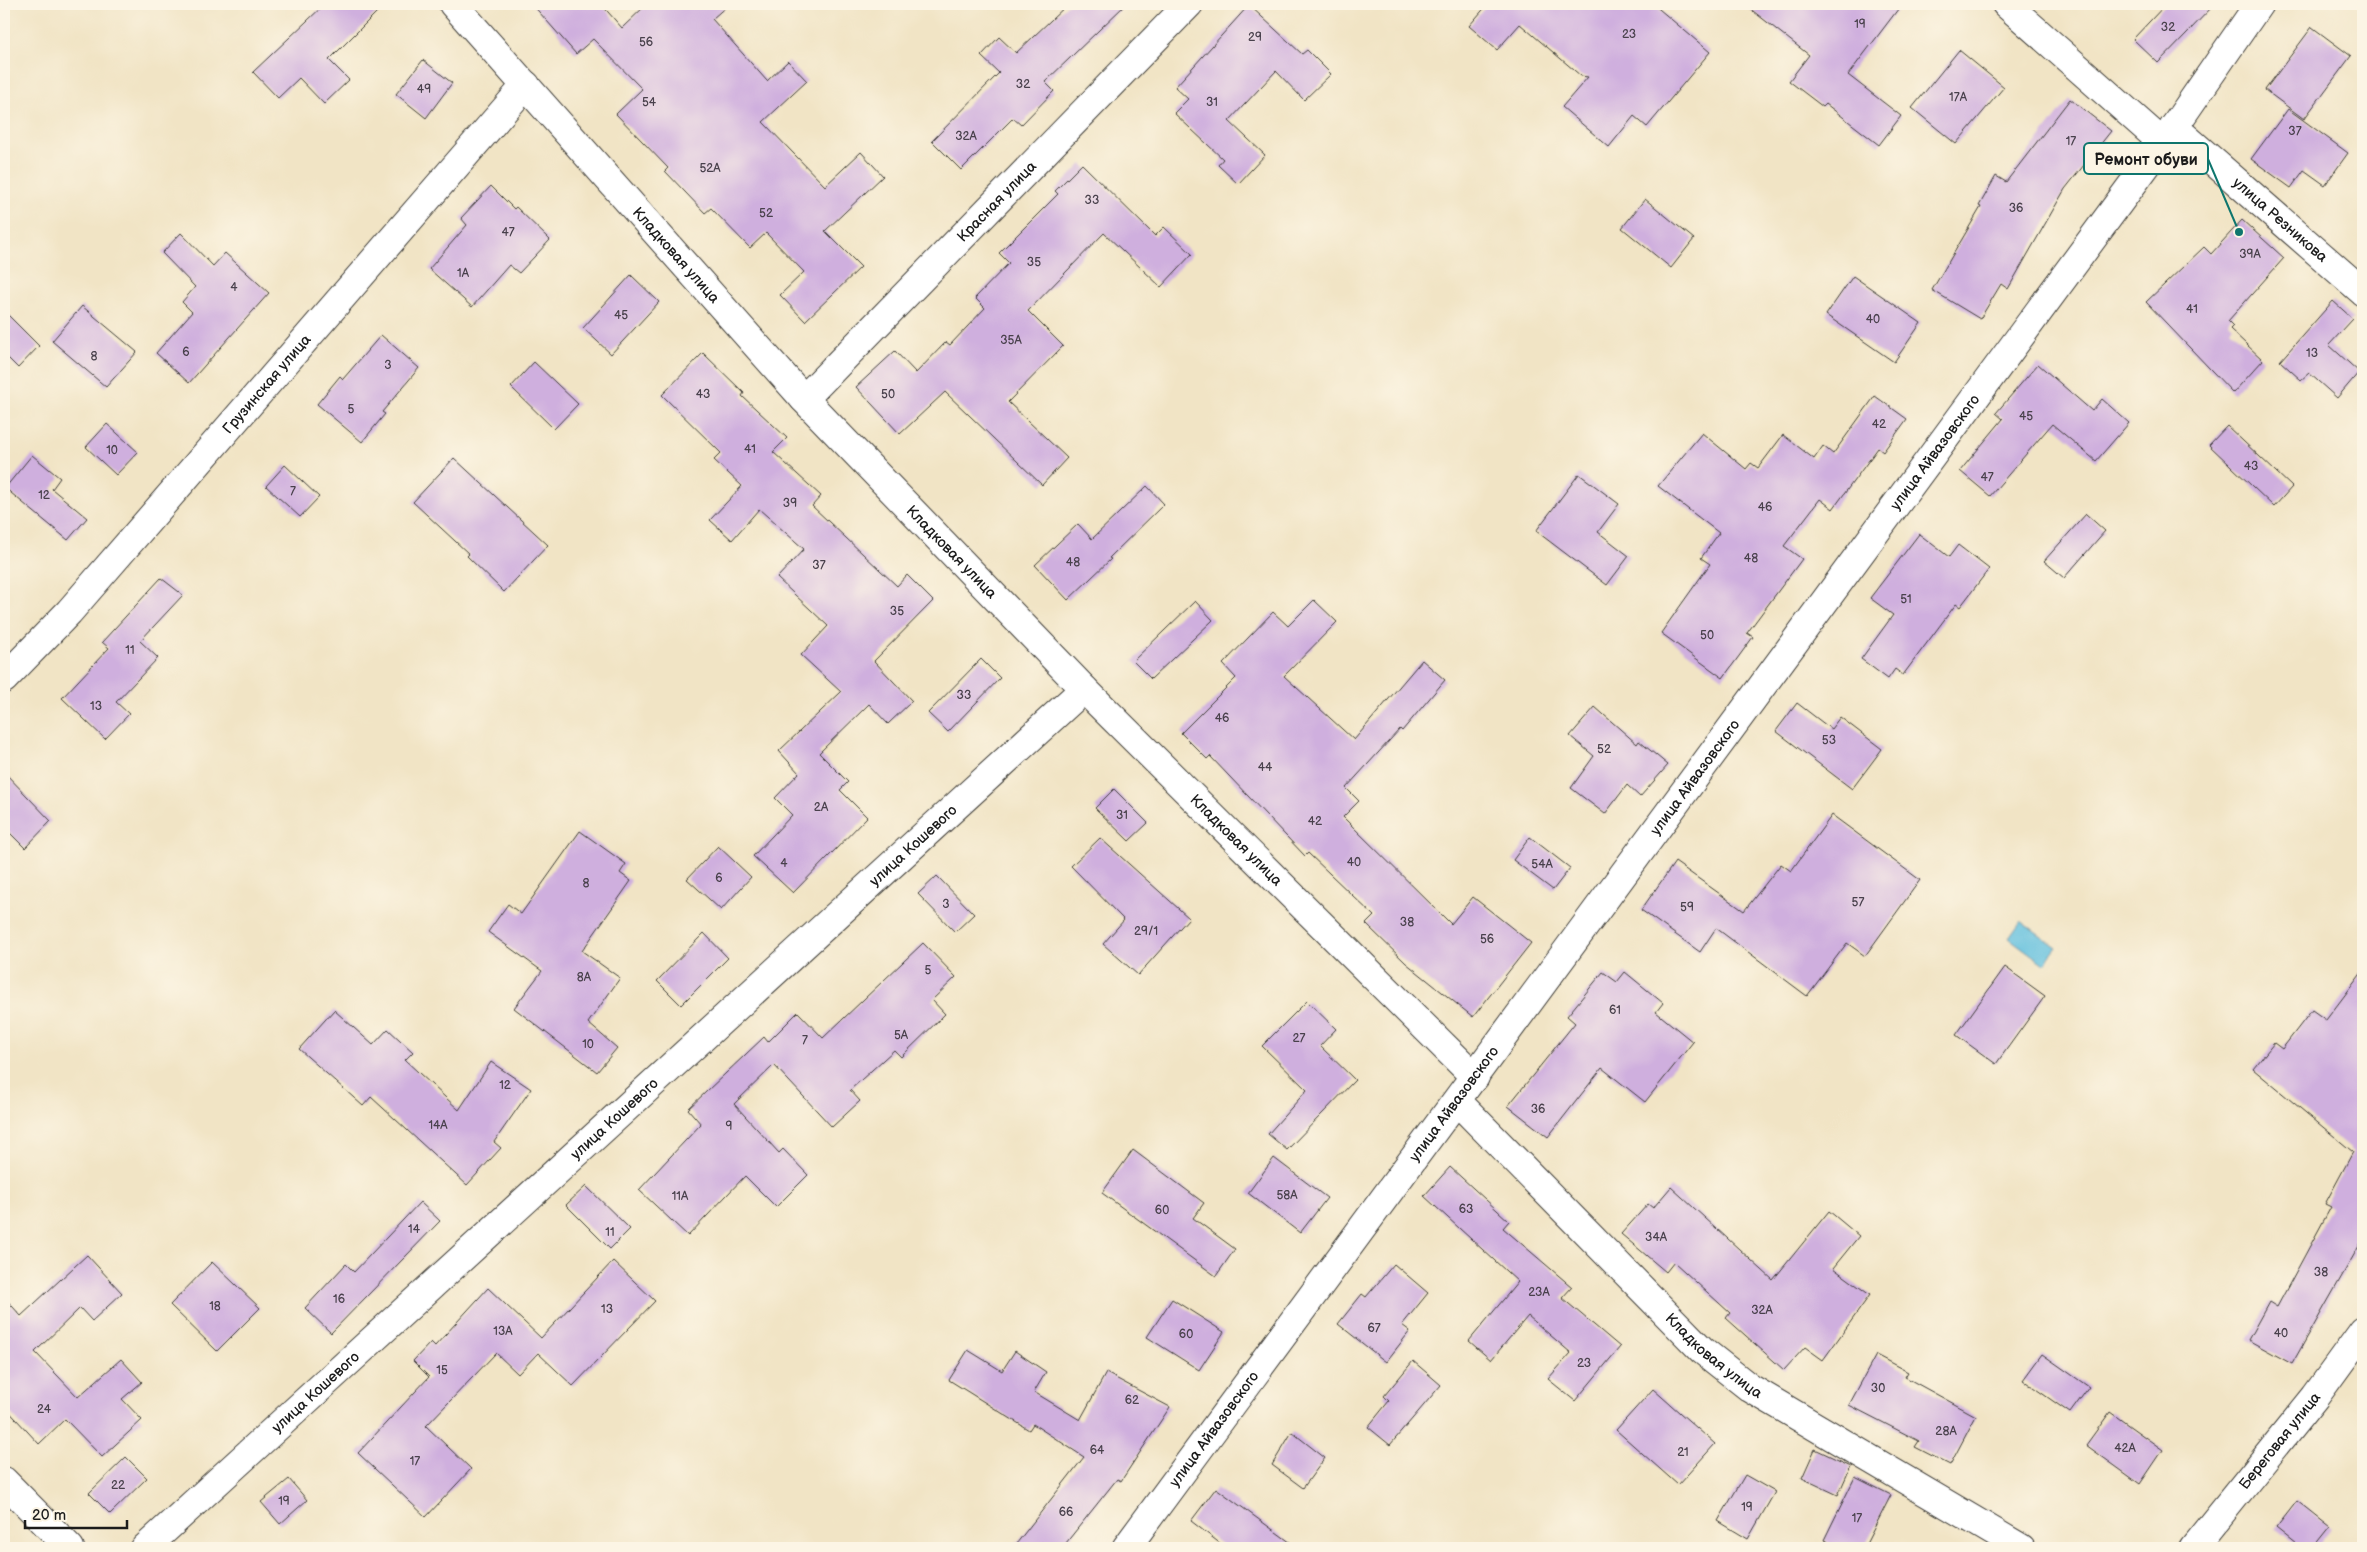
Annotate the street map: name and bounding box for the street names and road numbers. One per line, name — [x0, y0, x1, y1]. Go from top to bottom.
street label: Красная улица — [953, 157, 1040, 246]
street label: улица Резникова — [2229, 173, 2332, 266]
street label: Кладковая улица — [628, 203, 724, 307]
street label: Грузинская улица — [218, 330, 315, 438]
street label: улица Айвазовского — [1886, 390, 1984, 514]
street label: Кладковая улица — [902, 501, 1001, 603]
street label: улица Айвазовского — [1646, 715, 1744, 839]
street label: Кладковая улица — [1186, 790, 1286, 890]
street label: улица Кошевого — [865, 800, 961, 890]
street label: улица Айвазовского — [1405, 1042, 1503, 1166]
street label: улица Кошевого — [566, 1074, 662, 1164]
street label: Кладковая улица — [1661, 1309, 1766, 1403]
street label: улица Кошевого — [268, 1347, 363, 1437]
street label: улица Айвазовского — [1165, 1367, 1263, 1491]
street label: Береговая улица — [2235, 1388, 2325, 1493]

